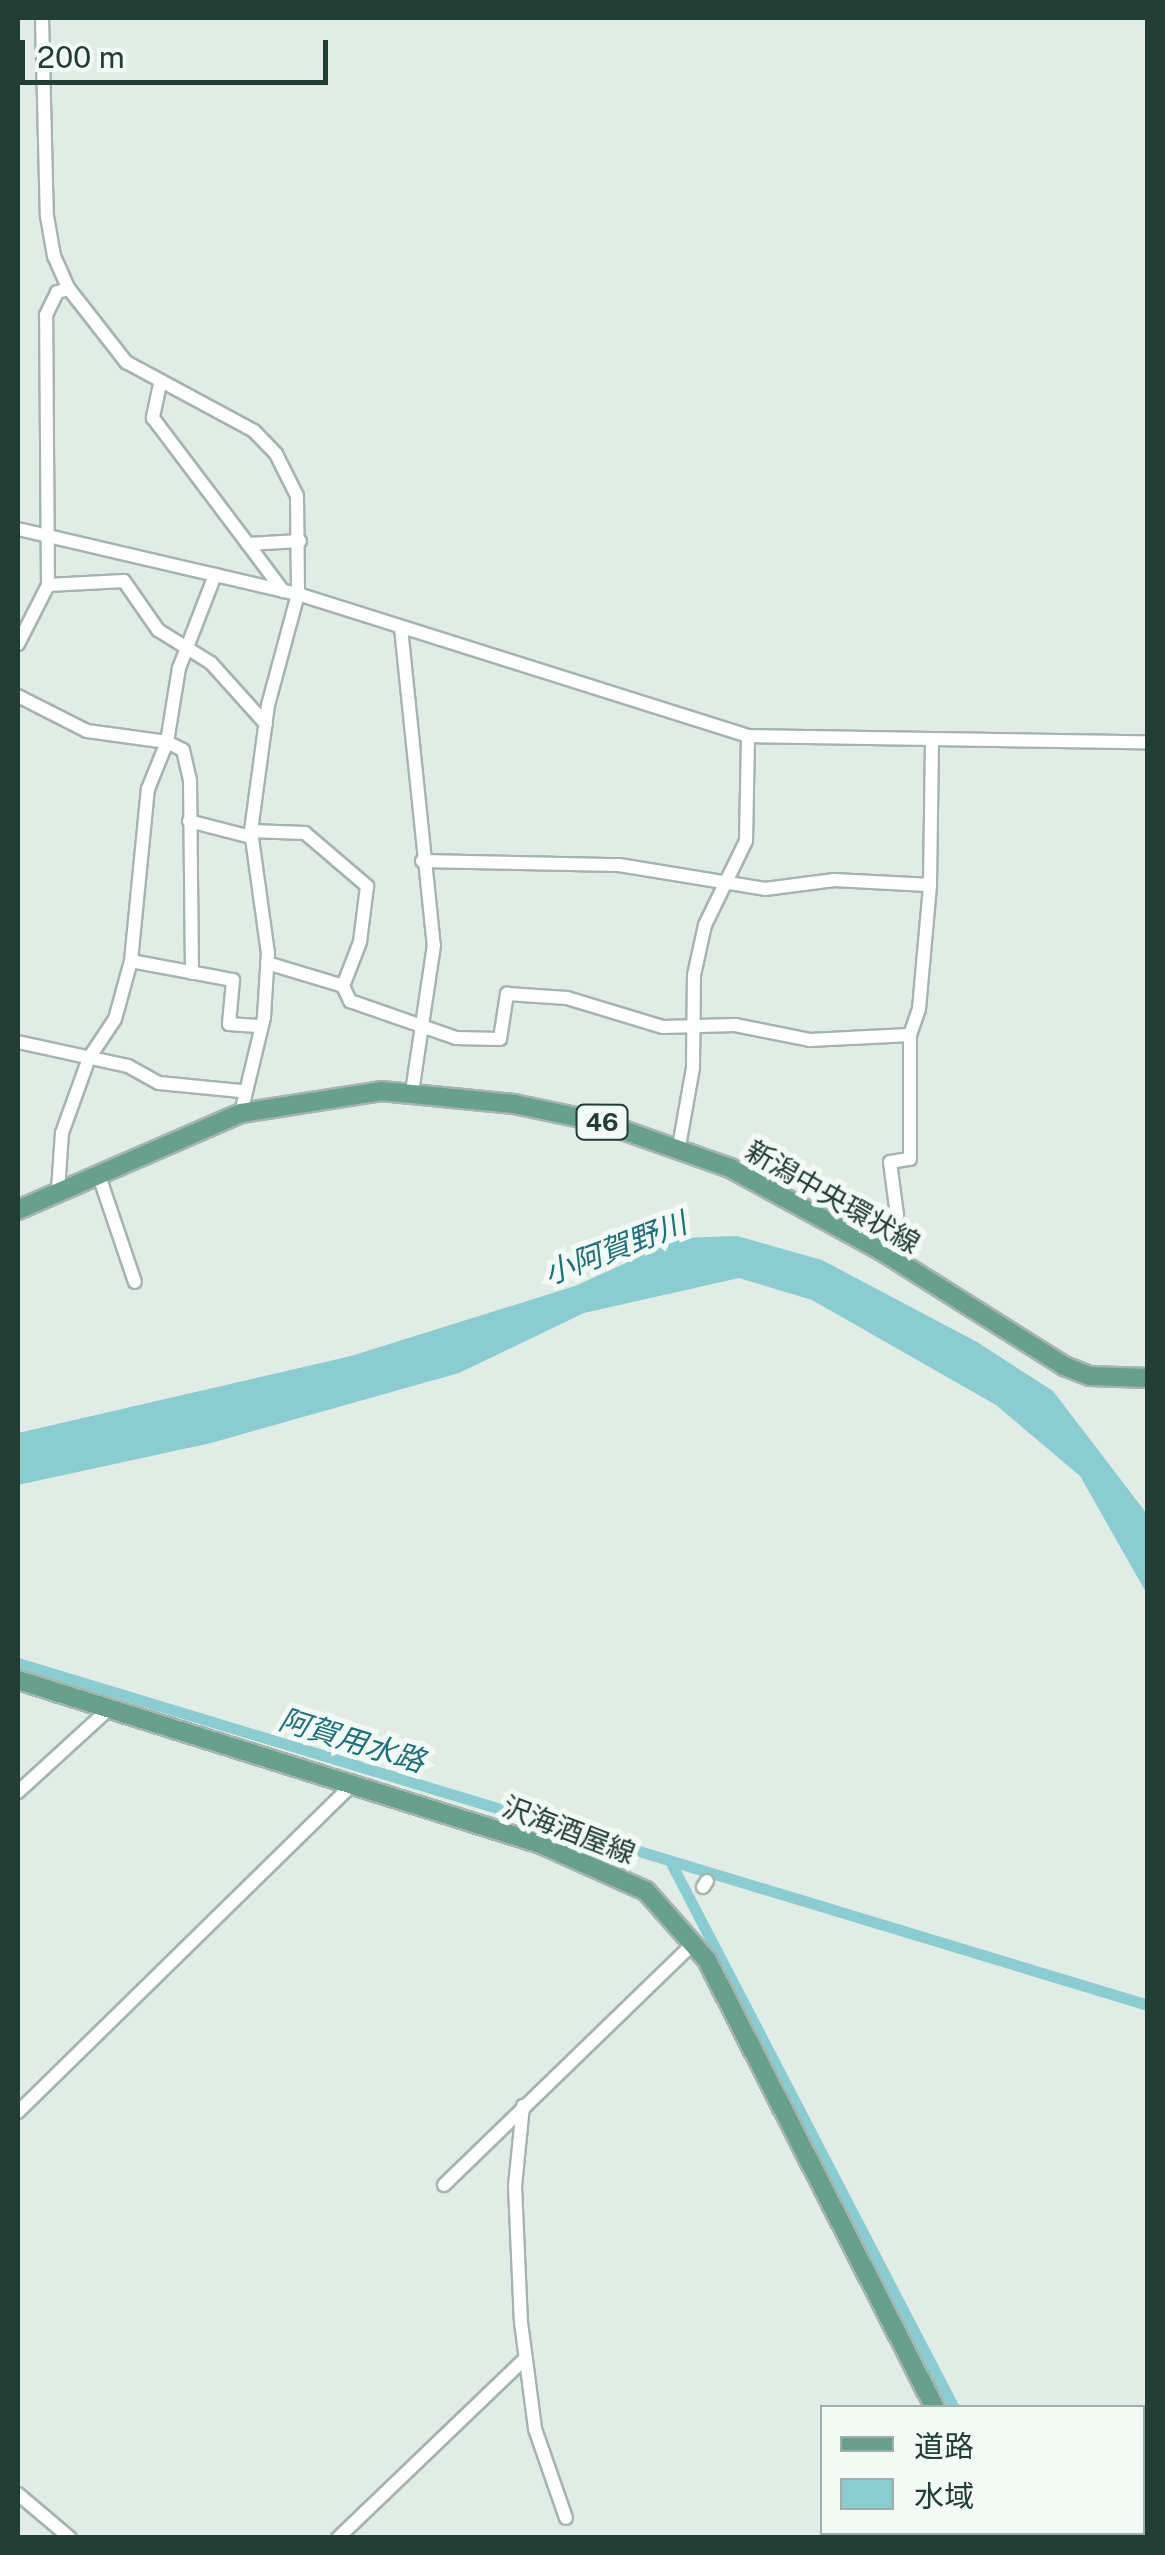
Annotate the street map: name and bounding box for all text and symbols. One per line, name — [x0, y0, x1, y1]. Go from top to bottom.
scale bar — [25, 20, 332, 82]
text: 200 m — [37, 39, 125, 75]
road number: 46 — [574, 1102, 630, 1142]
street label: 新潟中央環状線 — [740, 1133, 926, 1261]
water label: 小阿賀野川 — [539, 1204, 691, 1292]
water label: 阿賀用水路 — [275, 1701, 429, 1779]
street label: 沢海酒屋線 — [498, 1789, 640, 1871]
legend — [820, 2405, 1145, 2535]
text: 道路 — [914, 2428, 974, 2464]
text: 水域 — [914, 2478, 974, 2514]

